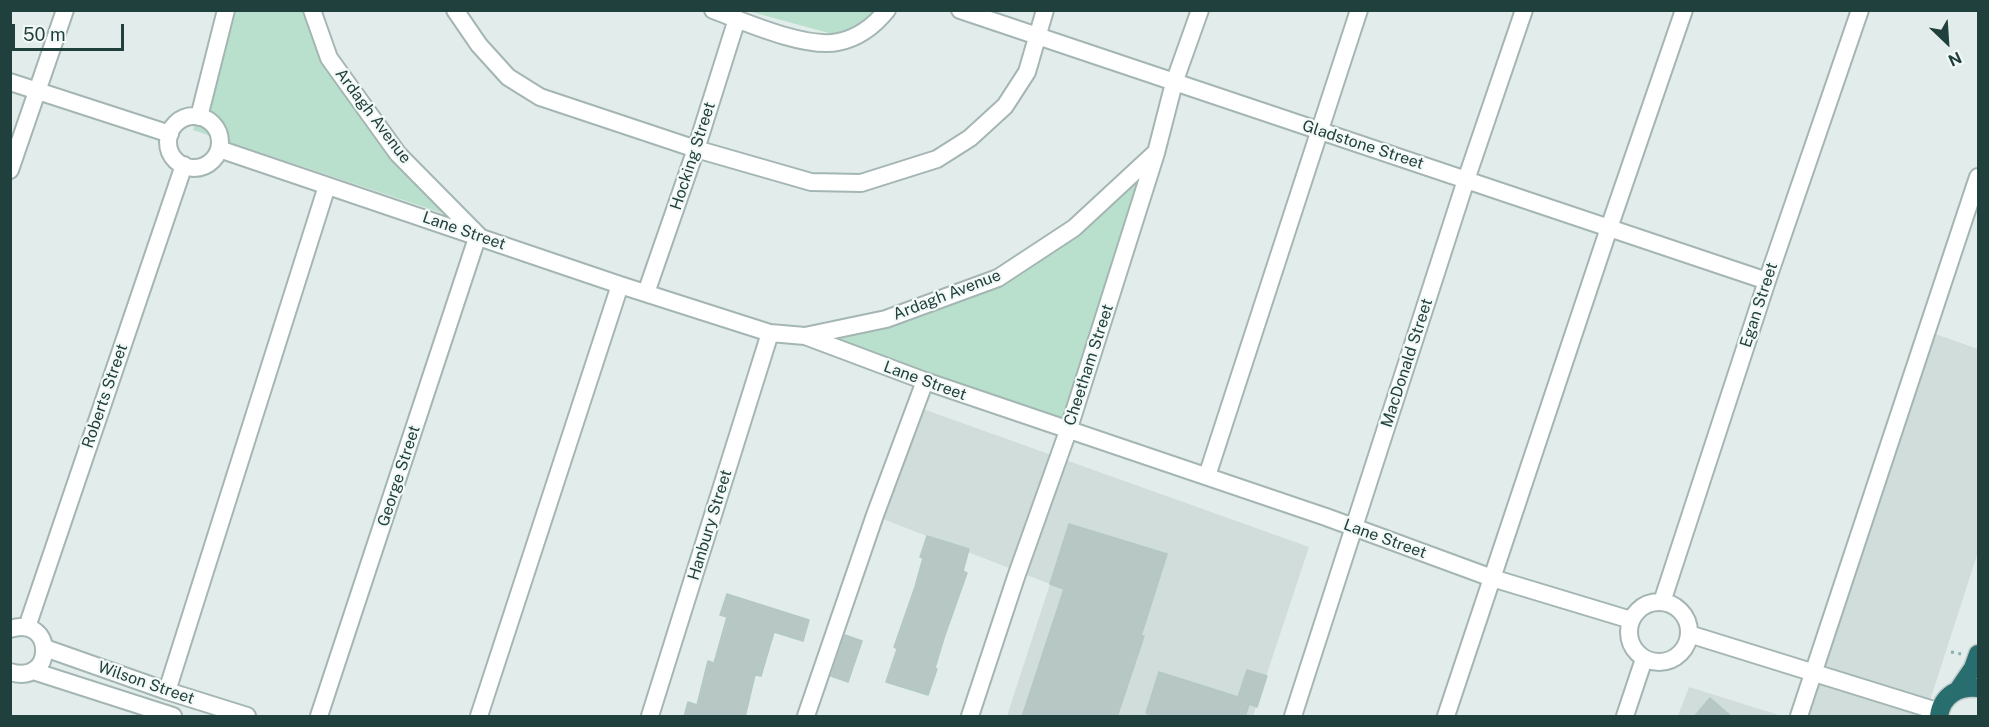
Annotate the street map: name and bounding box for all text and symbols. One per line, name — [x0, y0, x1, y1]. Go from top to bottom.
scale bar — [15, 12, 128, 50]
north arrow — [1917, 12, 1977, 72]
text: 50 m — [23, 24, 66, 45]
text: N — [1945, 48, 1965, 70]
street label: Ardagh Avenue — [331, 65, 415, 167]
street label: Hocking Street — [666, 99, 720, 213]
street label: Gladstone Street — [1300, 116, 1426, 174]
street label: Lane Street — [420, 208, 508, 254]
street label: Egan Street — [1736, 260, 1782, 350]
street label: Ardagh Avenue — [890, 266, 1004, 324]
street label: MacDonald Street — [1377, 296, 1437, 430]
street label: Cheetham Street — [1060, 302, 1118, 428]
street label: Roberts Street — [78, 341, 132, 451]
street label: Lane Street — [881, 357, 969, 405]
street label: George Street — [374, 423, 424, 529]
street label: Hanbury Street — [684, 467, 736, 583]
street label: Lane Street — [1341, 515, 1429, 563]
street label: Wilson Street — [95, 657, 197, 709]

